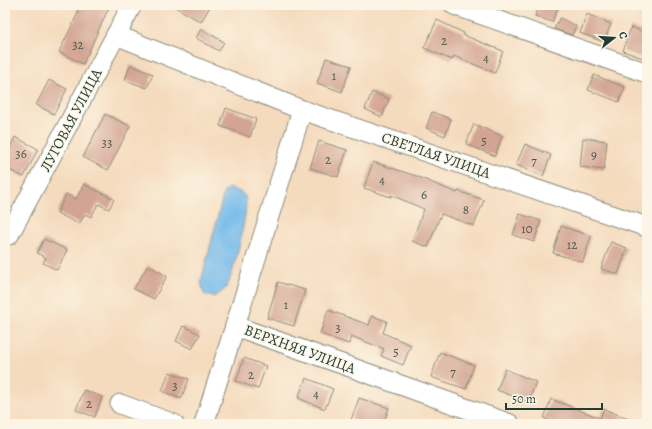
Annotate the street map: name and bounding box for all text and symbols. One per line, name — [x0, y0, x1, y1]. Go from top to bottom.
north arrow — [594, 18, 634, 58]
text: С — [615, 30, 631, 41]
house number: 2 — [441, 32, 447, 49]
house number: 32 — [72, 36, 84, 53]
house number: 4 — [483, 49, 489, 66]
street label: ЛУГОВАЯ УЛИЦА — [35, 65, 107, 175]
house number: 1 — [332, 67, 337, 84]
street label: СВЕТЛАЯ УЛИЦА — [379, 127, 493, 183]
house number: 5 — [481, 132, 487, 149]
house number: 33 — [102, 134, 112, 151]
house number: 36 — [15, 145, 27, 162]
house number: 9 — [591, 146, 597, 163]
house number: 2 — [325, 151, 331, 168]
house number: 7 — [531, 152, 537, 169]
house number: 4 — [379, 171, 385, 188]
house number: 6 — [421, 186, 427, 203]
house number: 8 — [463, 201, 469, 218]
house number: 10 — [521, 220, 533, 237]
house number: 12 — [567, 236, 577, 253]
house number: 1 — [284, 296, 289, 313]
house number: 3 — [335, 319, 341, 336]
street label: ВЕРХНЯЯ УЛИЦА — [242, 320, 359, 379]
house number: 5 — [393, 343, 399, 360]
house number: 7 — [450, 363, 456, 380]
house number: 2 — [248, 366, 254, 383]
house number: 3 — [172, 377, 178, 394]
house number: 4 — [313, 385, 319, 402]
scale bar — [506, 385, 602, 411]
text: 50 m — [512, 391, 536, 407]
house number: 2 — [86, 395, 92, 412]

